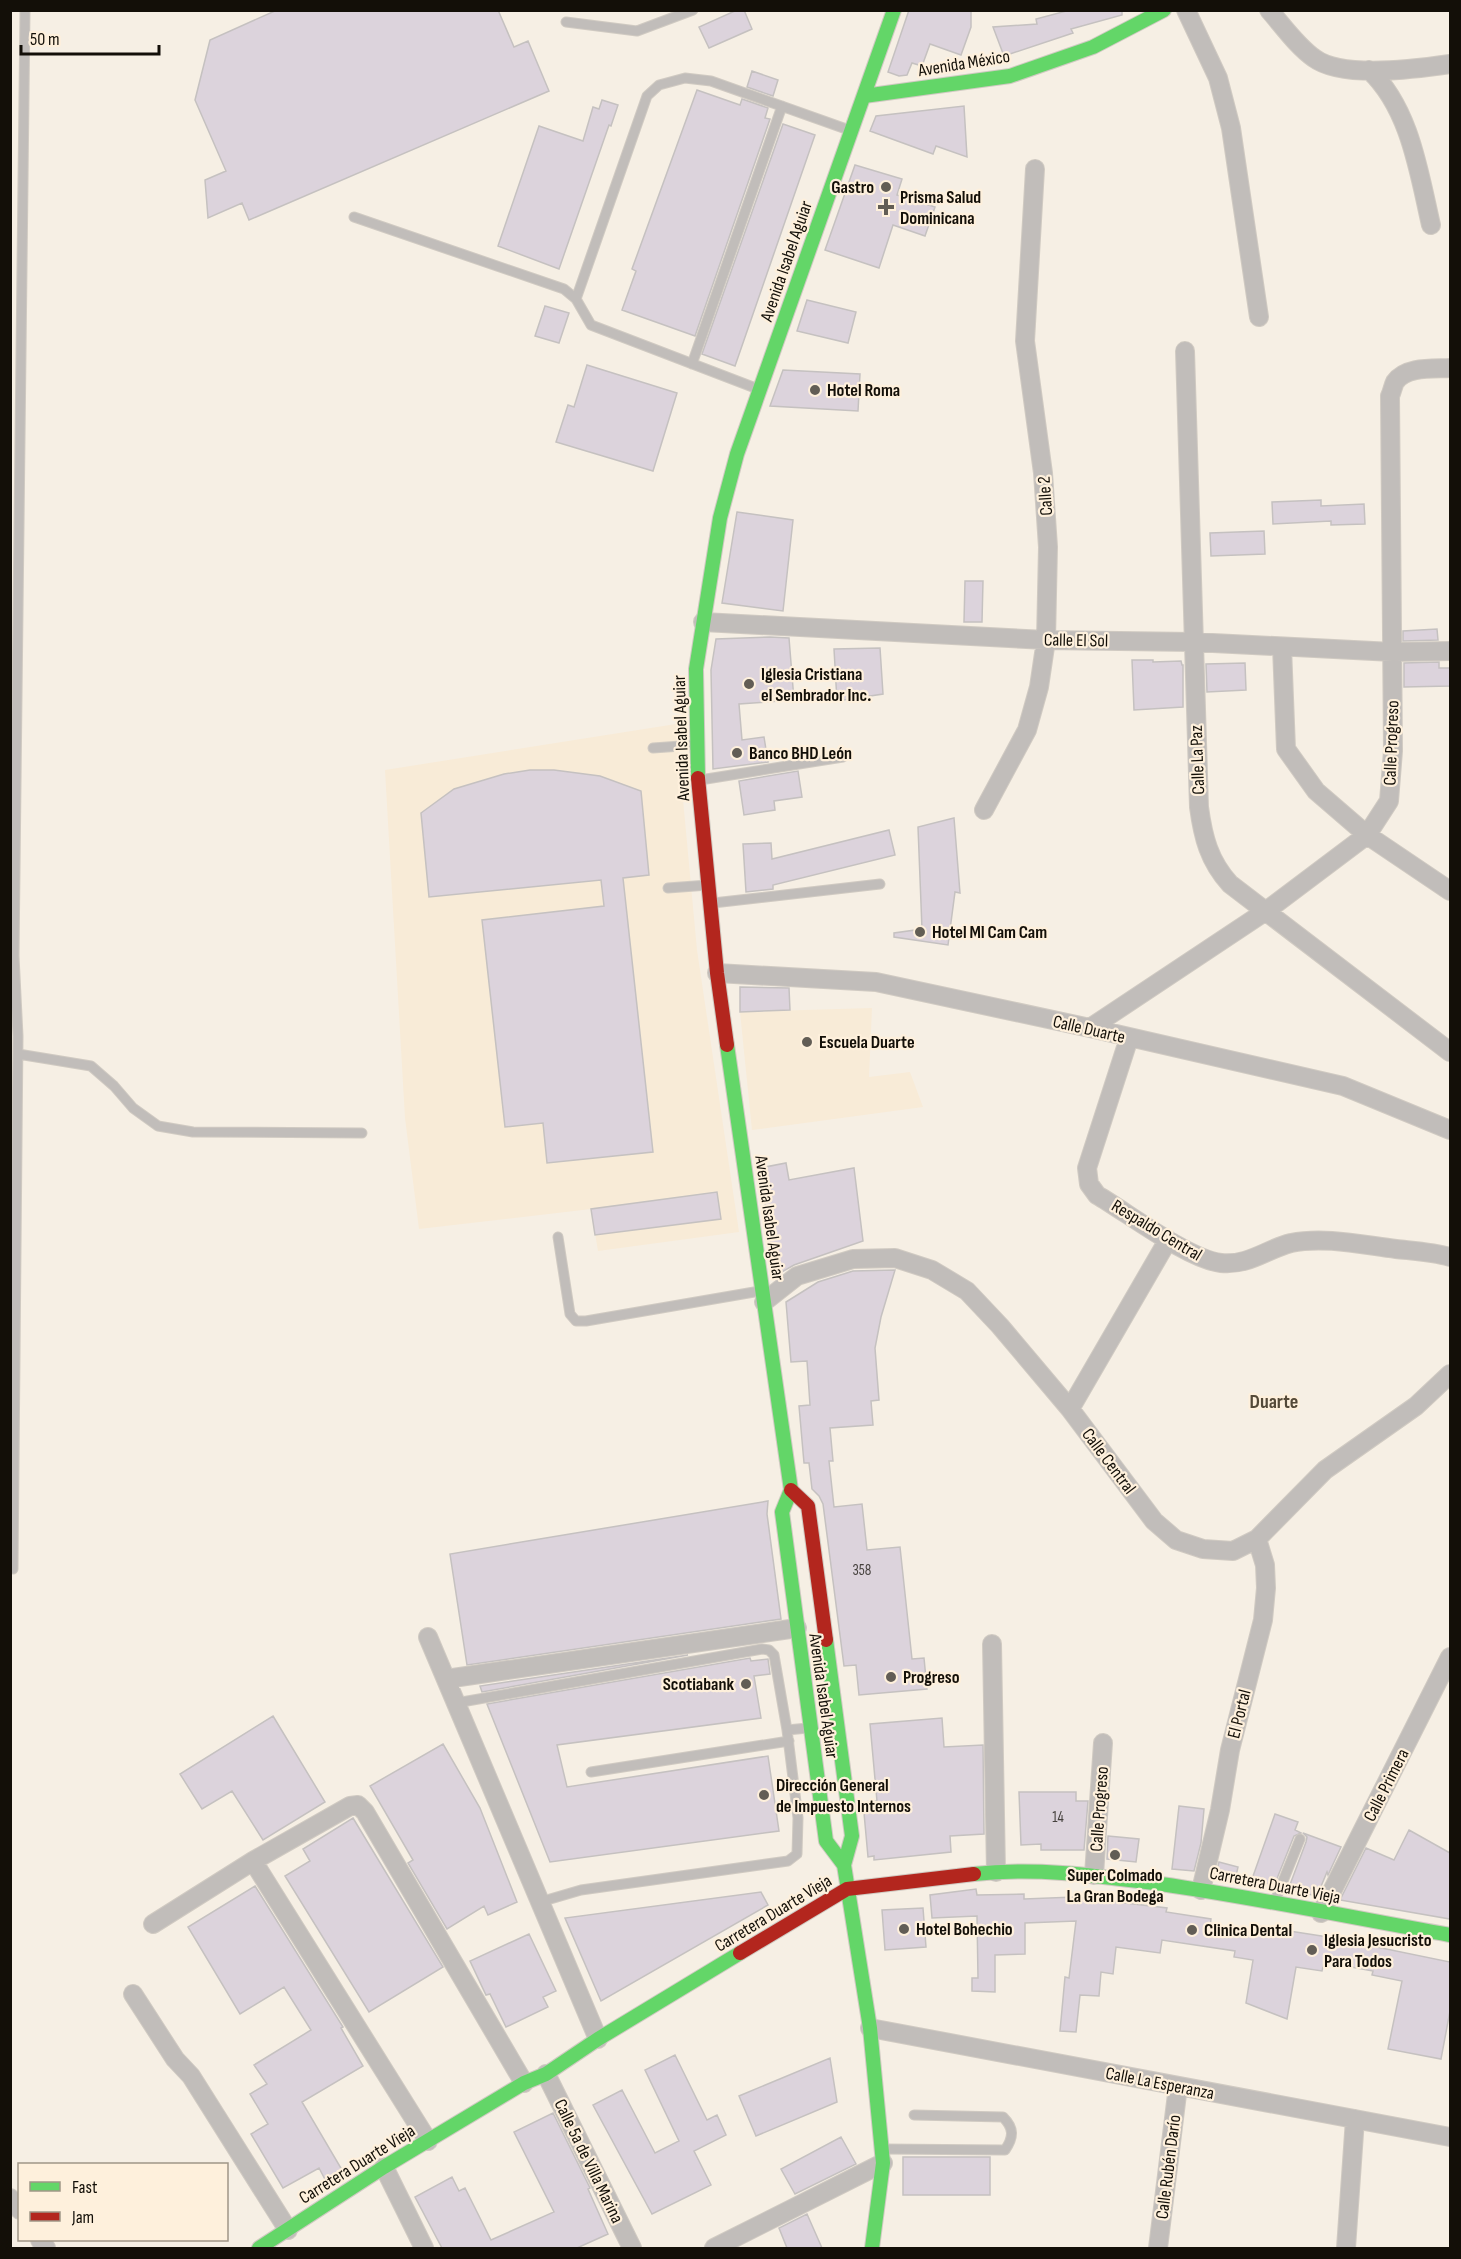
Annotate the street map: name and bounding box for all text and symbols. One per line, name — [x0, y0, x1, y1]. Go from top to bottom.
scale bar — [21, 18, 159, 56]
text: 50 m — [30, 29, 60, 50]
street label: Avenida México — [916, 46, 1011, 81]
place label: Gastro — [831, 177, 874, 198]
marker: Gastro — [879, 180, 893, 194]
place label: Prisma Salud Dominicana — [900, 187, 981, 229]
street label: Avenida Isabel Aguiar — [756, 198, 817, 325]
marker: Prisma Salud Dominicana — [877, 198, 895, 216]
place label: Hotel Roma — [827, 380, 900, 401]
marker: Hotel Roma — [808, 383, 822, 397]
street label: Calle 2 — [1034, 475, 1057, 516]
street label: Calle El Sol — [1044, 629, 1108, 652]
place label: Iglesia Cristiana el Sembrador Inc. — [761, 664, 871, 706]
street label: Avenida Isabel Aguiar — [669, 675, 694, 802]
marker: Iglesia Cristiana el Sembrador Inc. — [742, 677, 756, 691]
street label: Calle Progreso — [1380, 700, 1403, 786]
street label: Calle La Paz — [1186, 724, 1209, 795]
place label: Banco BHD León — [749, 743, 852, 764]
marker: Banco BHD León — [730, 746, 744, 760]
place label: Hotel MI Cam Cam — [932, 922, 1047, 943]
marker: Hotel MI Cam Cam — [913, 925, 927, 939]
street label: Calle Duarte — [1051, 1011, 1127, 1048]
place label: Escuela Duarte — [819, 1032, 915, 1053]
marker: Escuela Duarte — [800, 1035, 814, 1049]
street label: Avenida Isabel Aguiar — [750, 1153, 789, 1282]
street label: Respaldo Central — [1108, 1195, 1206, 1266]
district label: Duarte — [1250, 1390, 1298, 1414]
street label: Calle Central — [1077, 1424, 1140, 1498]
house number: 358 — [853, 1561, 871, 1580]
street label: Avenida Isabel Aguiar — [804, 1631, 843, 1760]
place label: Progreso — [903, 1667, 960, 1688]
marker: Progreso — [884, 1670, 898, 1684]
place label: Scotiabank — [663, 1674, 734, 1695]
marker: Scotiabank — [739, 1677, 753, 1691]
street label: El Portal — [1223, 1687, 1256, 1741]
street label: Calle Primera — [1359, 1745, 1414, 1825]
street label: Calle Progreso — [1086, 1766, 1113, 1852]
place label: Dirección General de Impuesto Internos — [776, 1775, 911, 1817]
marker: Dirección General de Impuesto Internos — [757, 1788, 771, 1802]
house number: 14 — [1052, 1808, 1064, 1827]
marker: Super Colmado La Gran Bodega — [1108, 1848, 1122, 1862]
street label: Carretera Duarte Vieja — [1208, 1863, 1342, 1908]
place label: Super Colmado La Gran Bodega — [1066, 1865, 1164, 1907]
street label: Carretera Duarte Vieja — [711, 1870, 836, 1957]
place label: Hotel Bohechio — [916, 1919, 1013, 1940]
place label: Clinica Dental — [1204, 1920, 1292, 1941]
marker: Hotel Bohechio — [897, 1922, 911, 1936]
marker: Clinica Dental — [1185, 1923, 1199, 1937]
place label: Iglesia Jesucristo Para Todos — [1324, 1930, 1432, 1972]
marker: Iglesia Jesucristo Para Todos — [1305, 1943, 1319, 1957]
street label: Calle La Esperanza — [1104, 2063, 1216, 2104]
street label: Calle 5a de Villa Marina — [549, 2096, 628, 2227]
street label: Calle Rubén Darío — [1152, 2114, 1185, 2220]
street label: Carretera Duarte Vieja — [295, 2120, 419, 2209]
legend — [18, 2163, 228, 2241]
text: Fast — [72, 2177, 98, 2198]
text: Jam — [71, 2207, 94, 2228]

